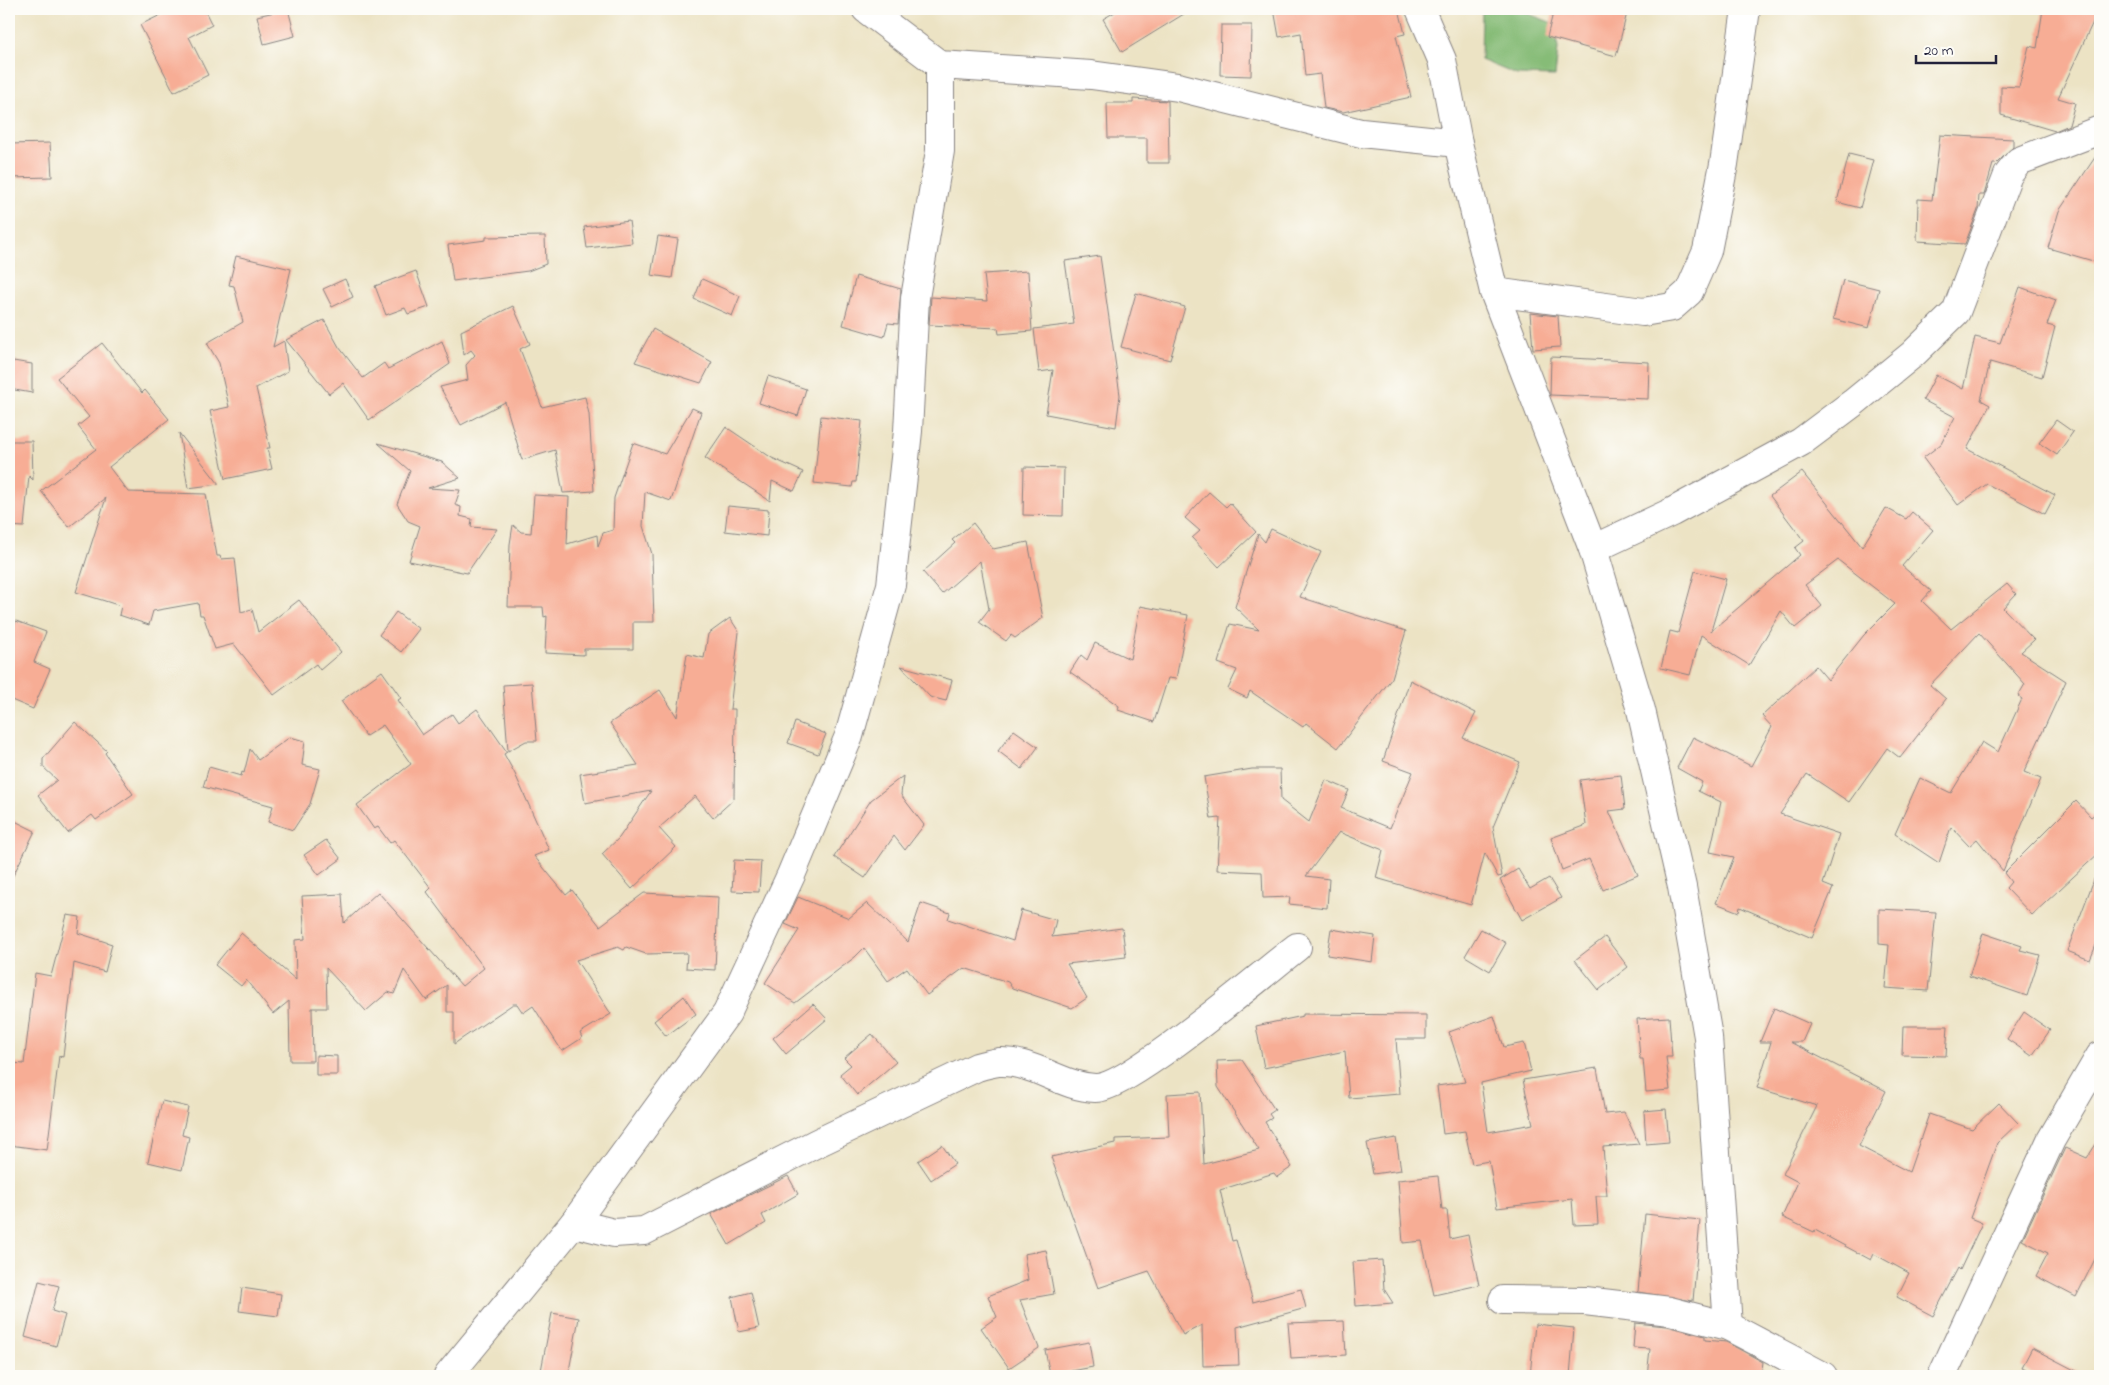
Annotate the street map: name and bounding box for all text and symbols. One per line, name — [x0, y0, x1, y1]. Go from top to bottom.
scale bar — [1916, 32, 1996, 64]
text: 20 m — [1924, 40, 1954, 62]

